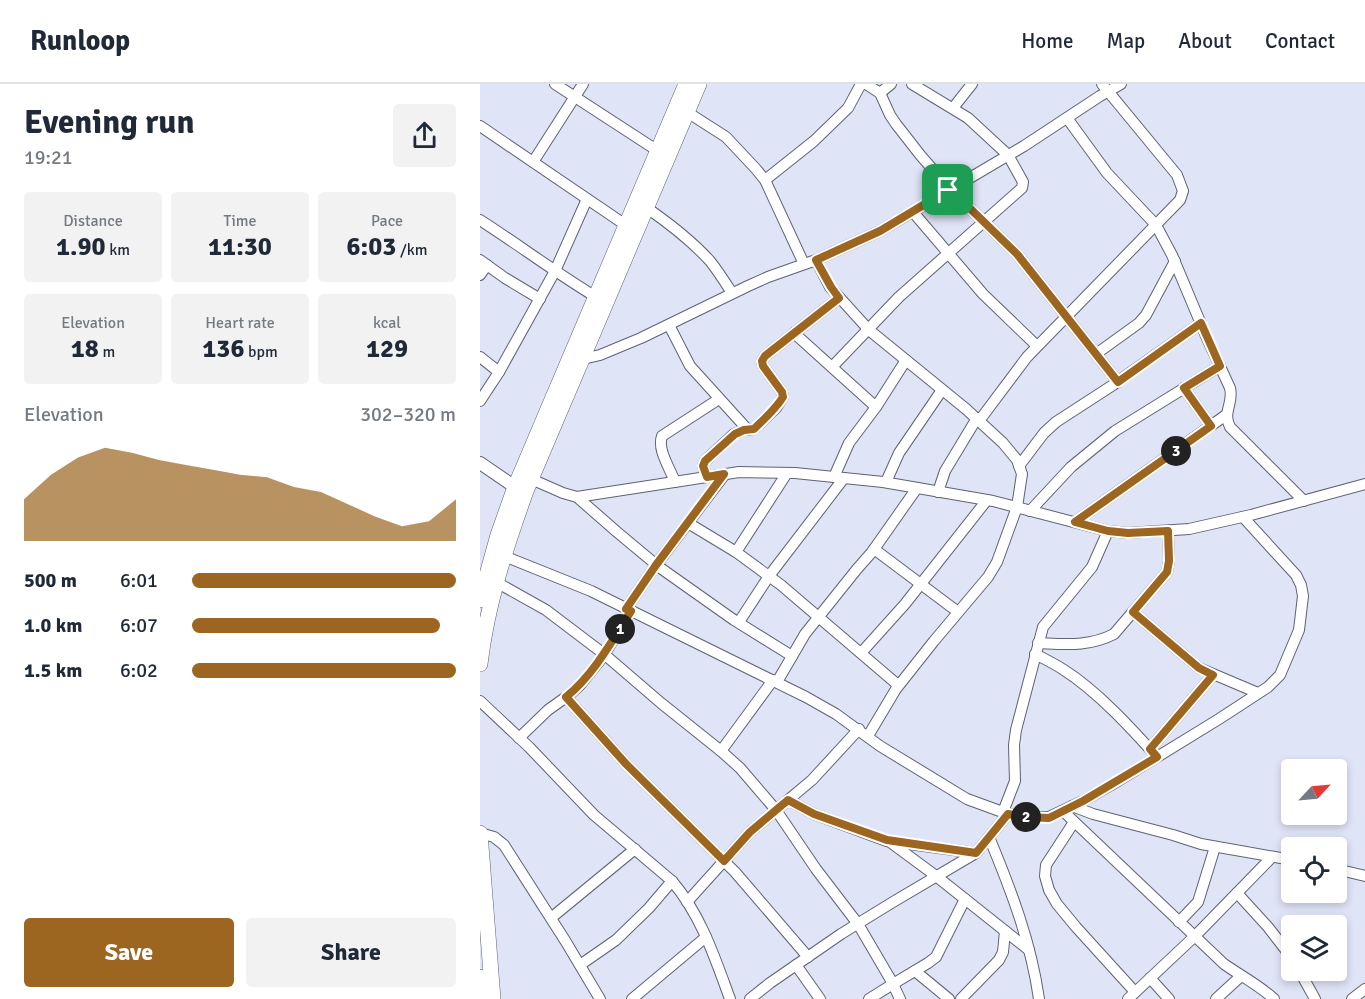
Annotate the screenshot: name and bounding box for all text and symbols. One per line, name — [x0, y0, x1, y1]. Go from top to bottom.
text: Runloop — [30, 24, 130, 58]
text: Home — [1021, 28, 1074, 54]
text: Map — [1107, 28, 1145, 54]
text: About — [1178, 28, 1232, 54]
text: Contact — [1265, 28, 1335, 54]
text: Evening run — [24, 102, 194, 143]
button: share — [393, 104, 456, 167]
text: 19:21 — [24, 145, 73, 170]
pin — [922, 164, 973, 215]
icon: arrive — [931, 173, 964, 206]
text: Distance — [63, 211, 123, 231]
text: Time — [224, 211, 256, 231]
text: Pace — [371, 211, 403, 231]
text: 1.90 — [56, 231, 106, 263]
text: 11:30 — [208, 231, 272, 263]
text: 6:03 — [347, 231, 396, 263]
text: km — [106, 240, 130, 260]
text: /km — [396, 240, 427, 260]
text: Elevation — [61, 313, 125, 333]
text: Heart rate — [205, 313, 275, 333]
text: kcal — [373, 313, 401, 333]
text: 18 — [71, 333, 99, 365]
text: 136 — [202, 333, 244, 365]
text: 129 — [366, 333, 408, 365]
text: m — [99, 342, 115, 362]
text: bpm — [244, 342, 278, 362]
text: Elevation — [24, 402, 104, 427]
text: 302–320 m — [360, 402, 456, 427]
pin: 3 — [1161, 436, 1191, 466]
text: 3 — [1172, 441, 1180, 461]
text: 500 m — [24, 568, 77, 593]
text: 6:01 — [120, 568, 158, 593]
text: 1.0 km — [24, 613, 82, 638]
text: 6:07 — [120, 613, 158, 638]
pin: 1 — [605, 614, 635, 644]
text: 1 — [616, 619, 624, 639]
text: 1.5 km — [24, 658, 82, 683]
text: 6:02 — [120, 658, 158, 683]
north arrow — [1281, 759, 1347, 825]
map controls — [1281, 759, 1347, 981]
pin: 2 — [1011, 802, 1041, 832]
text: 2 — [1022, 807, 1030, 827]
button: locate — [1281, 837, 1347, 903]
button: layers — [1281, 915, 1347, 981]
button: Save — [24, 918, 234, 987]
button: Share — [246, 918, 456, 987]

